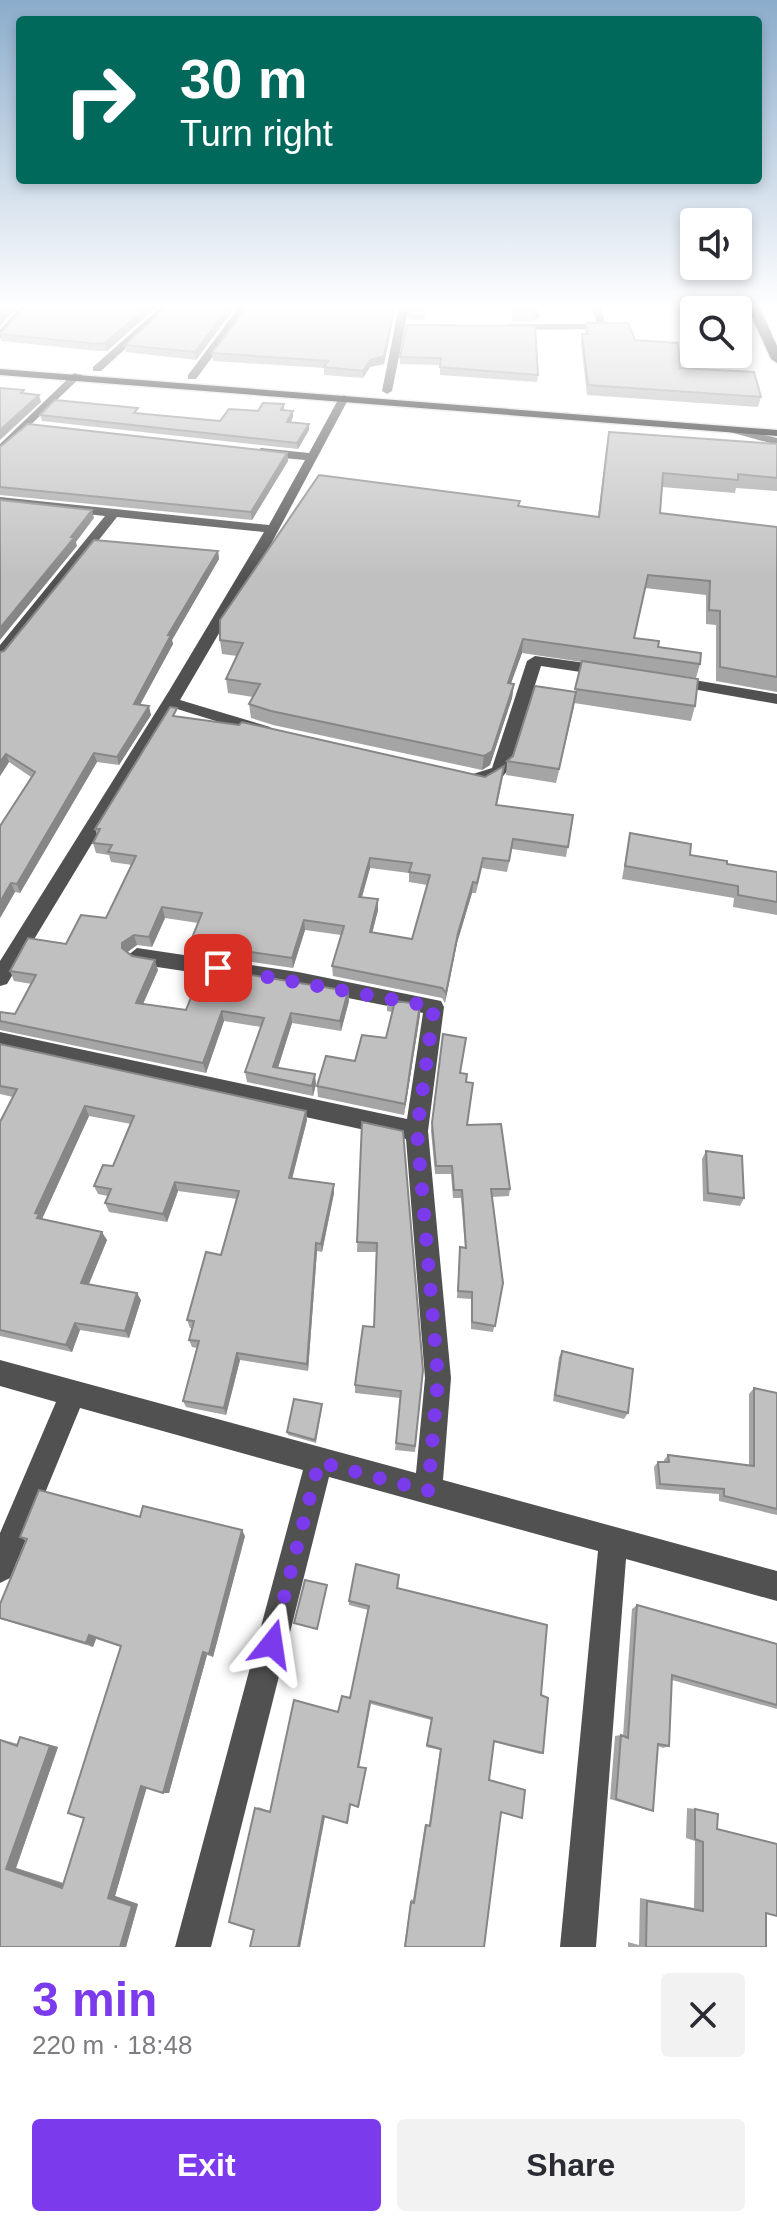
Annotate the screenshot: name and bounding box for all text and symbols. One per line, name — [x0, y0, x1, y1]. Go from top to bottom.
text: 30 m — [180, 47, 308, 110]
icon: right — [48, 48, 152, 152]
text: Turn right — [180, 113, 333, 154]
map controls — [680, 208, 752, 368]
button: sound — [680, 208, 752, 280]
button: search — [680, 296, 752, 368]
pin — [184, 934, 252, 1002]
icon: arrive — [196, 946, 240, 990]
position arrow — [230, 1602, 314, 1686]
text: 3 min — [32, 1973, 157, 2026]
button: close — [661, 1973, 745, 2057]
text: 220 m · 18:48 — [32, 2030, 192, 2060]
button: Exit — [32, 2119, 381, 2211]
button: Share — [397, 2119, 745, 2211]

